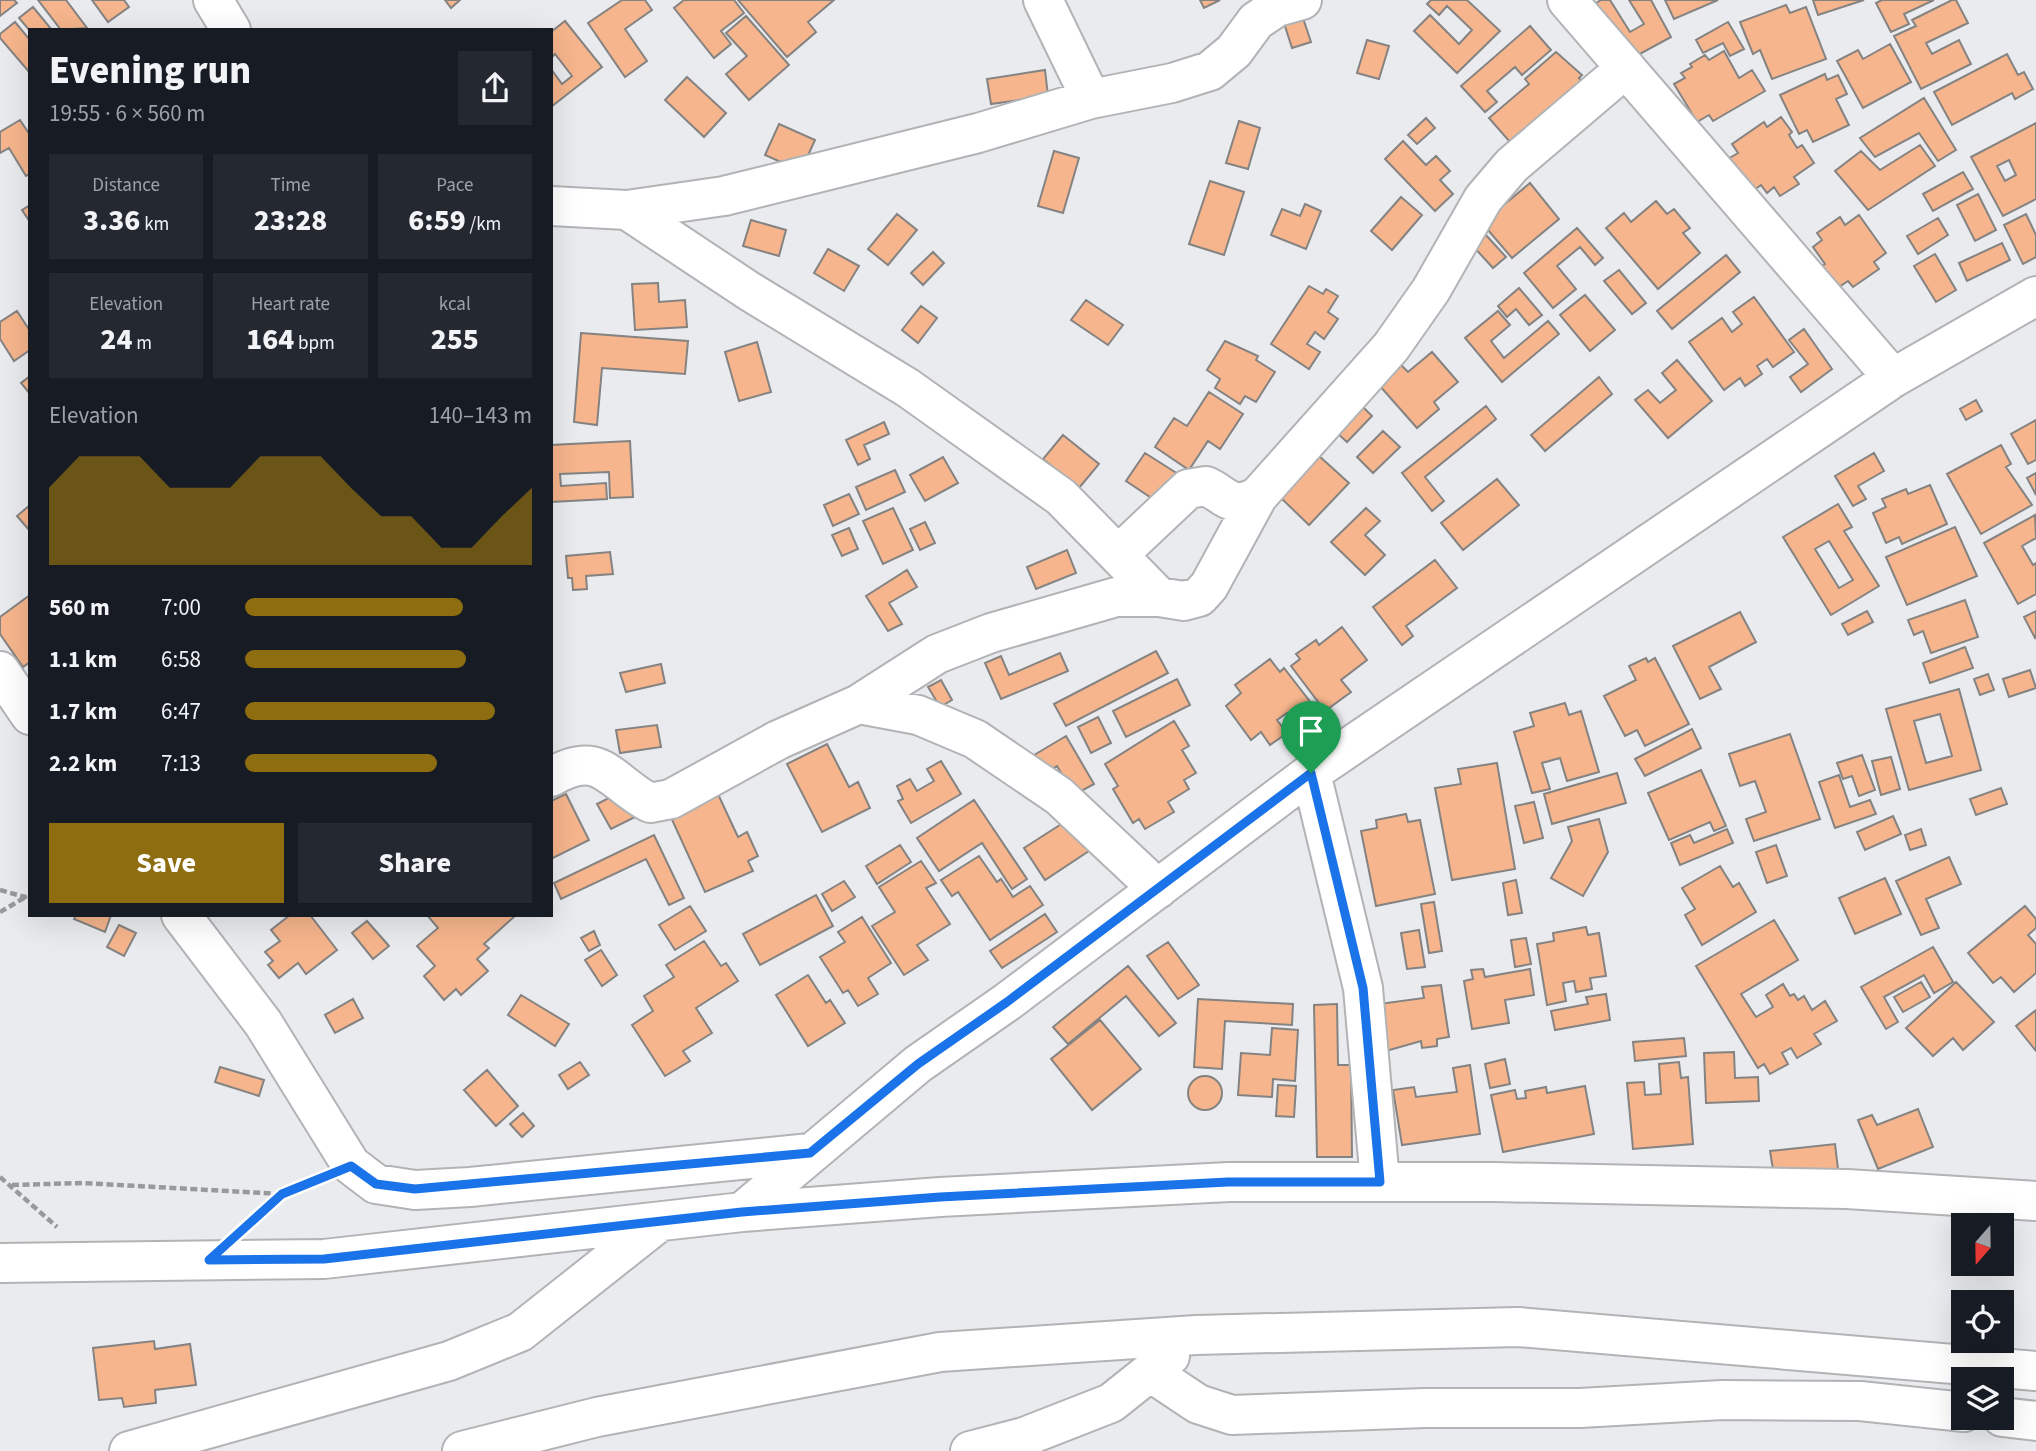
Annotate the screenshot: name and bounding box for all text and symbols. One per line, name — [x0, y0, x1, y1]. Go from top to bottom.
text: Evening run — [49, 44, 251, 98]
button: share — [458, 51, 532, 125]
text: 19:55 · 6 × 560 m — [49, 97, 205, 130]
text: Distance — [92, 172, 160, 199]
text: Time — [270, 172, 311, 199]
text: Pace — [436, 172, 473, 199]
text: 3.36 — [83, 199, 140, 242]
text: 23:28 — [254, 199, 327, 242]
text: 6:59 — [408, 199, 466, 242]
text: km — [140, 211, 169, 238]
text: /km — [466, 211, 501, 238]
text: Elevation — [89, 291, 163, 318]
text: Heart rate — [251, 291, 330, 318]
text: kcal — [439, 291, 471, 318]
text: 24 — [100, 318, 132, 361]
text: 164 — [246, 318, 294, 361]
text: 255 — [431, 318, 479, 361]
text: m — [132, 330, 152, 357]
text: bpm — [294, 330, 335, 357]
text: Elevation — [49, 399, 139, 432]
text: 140–143 m — [429, 399, 532, 432]
text: 560 m — [49, 591, 110, 624]
text: 7:00 — [161, 591, 201, 624]
text: 1.1 km — [49, 643, 117, 676]
text: 6:58 — [161, 643, 201, 676]
text: 1.7 km — [49, 695, 117, 728]
text: 6:47 — [161, 695, 201, 728]
pin — [1281, 701, 1341, 773]
icon: arrive — [1292, 712, 1330, 750]
text: 2.2 km — [49, 747, 117, 780]
text: 7:13 — [161, 747, 201, 780]
button: Save — [49, 823, 284, 903]
button: Share — [298, 823, 532, 903]
north arrow — [1951, 1213, 2014, 1276]
map controls — [1951, 1213, 2014, 1430]
button: locate — [1951, 1290, 2014, 1353]
button: layers — [1951, 1367, 2014, 1430]

